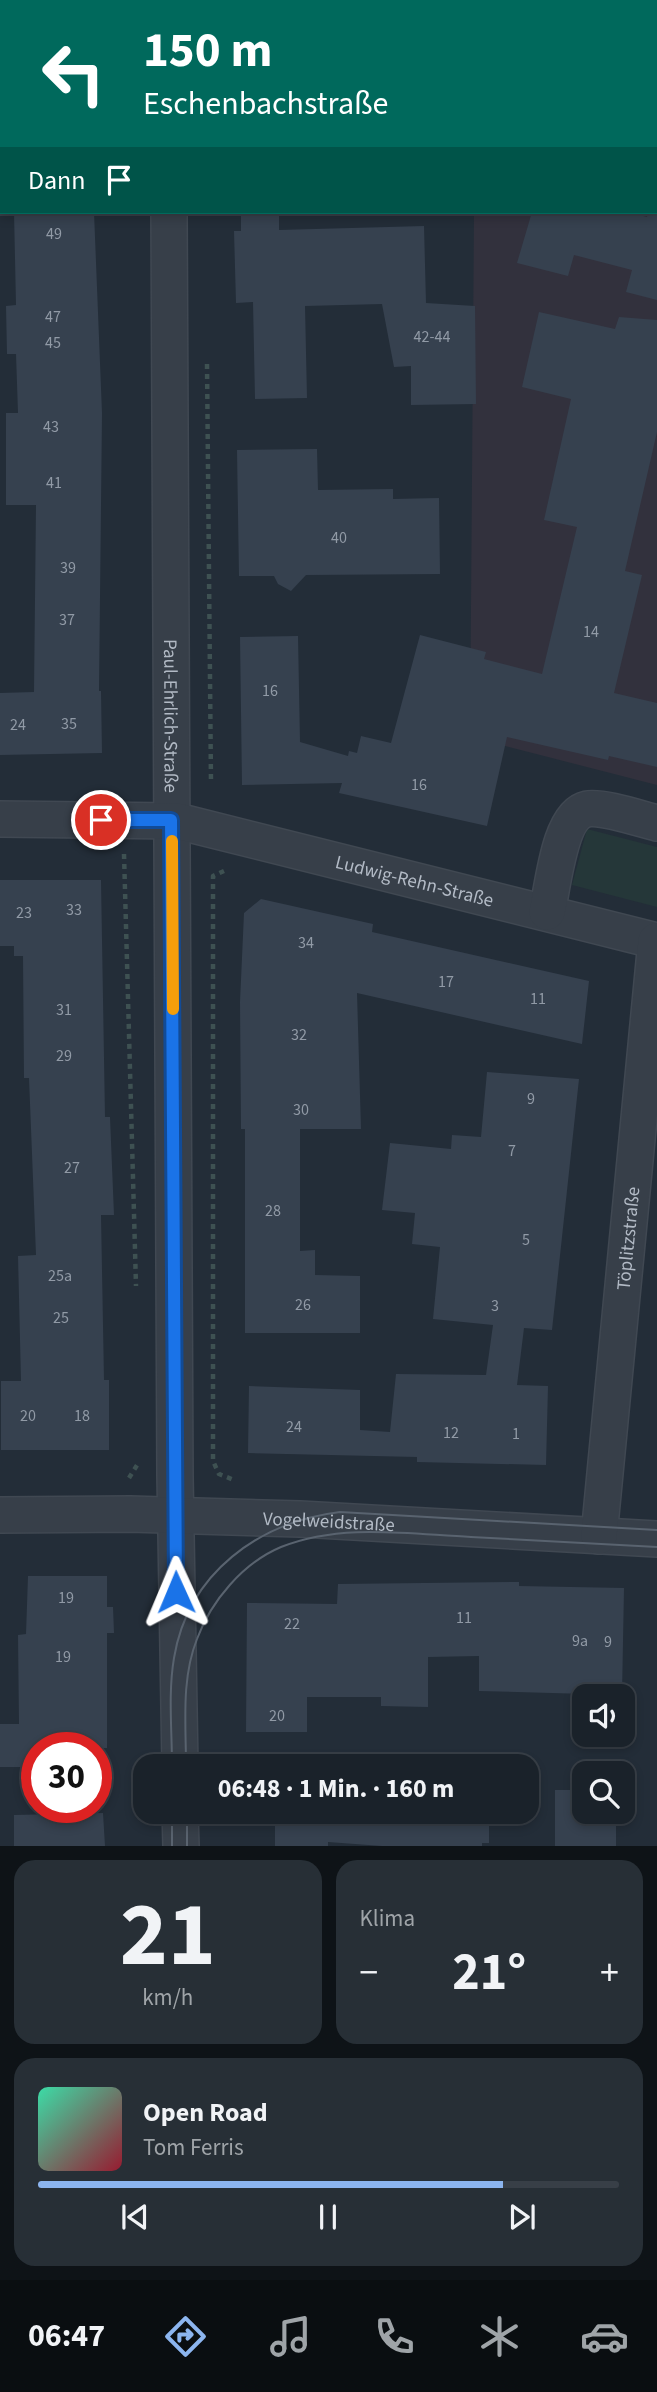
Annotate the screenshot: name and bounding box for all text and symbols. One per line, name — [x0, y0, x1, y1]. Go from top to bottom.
text: 150 m — [143, 16, 272, 86]
icon: left — [28, 28, 119, 119]
text: Eschenbachstraße — [143, 81, 388, 127]
icon: arrive — [100, 161, 138, 199]
text: Dann — [28, 162, 86, 199]
house number: 49 — [46, 223, 62, 245]
house number: 47 — [45, 306, 61, 328]
house number: 42-44 — [414, 326, 450, 348]
house number: 45 — [45, 332, 61, 354]
house number: 43 — [43, 416, 59, 438]
house number: 41 — [46, 472, 62, 494]
house number: 40 — [331, 527, 347, 549]
house number: 39 — [60, 557, 76, 579]
house number: 37 — [59, 609, 75, 631]
house number: 14 — [583, 621, 599, 643]
street label: Paul-Ehrlich-Straße — [156, 639, 184, 793]
house number: 16 — [262, 680, 278, 702]
house number: 35 — [61, 713, 77, 735]
house number: 24 — [10, 714, 26, 736]
house number: 16 — [411, 774, 427, 796]
pin — [71, 790, 131, 850]
icon: arrive — [82, 801, 120, 839]
street label: Ludwig-Rehn-Straße — [332, 849, 496, 915]
house number: 33 — [66, 899, 82, 921]
house number: 23 — [16, 902, 32, 924]
house number: 34 — [298, 932, 314, 954]
house number: 17 — [438, 971, 454, 993]
house number: 11 — [530, 988, 546, 1010]
house number: 31 — [56, 999, 72, 1021]
house number: 32 — [291, 1024, 307, 1046]
house number: 29 — [56, 1045, 72, 1067]
house number: 9 — [527, 1088, 535, 1110]
house number: 30 — [293, 1099, 309, 1121]
house number: 7 — [508, 1140, 516, 1162]
house number: 27 — [64, 1157, 80, 1179]
street label: Töplitzstraße — [611, 1185, 647, 1292]
house number: 28 — [265, 1200, 281, 1222]
house number: 5 — [522, 1229, 530, 1251]
house number: 25a — [48, 1265, 72, 1287]
house number: 26 — [295, 1294, 311, 1316]
house number: 3 — [491, 1295, 499, 1317]
house number: 25 — [53, 1307, 69, 1329]
house number: 20 — [20, 1405, 36, 1427]
house number: 18 — [74, 1405, 90, 1427]
house number: 24 — [286, 1416, 302, 1438]
house number: 12 — [443, 1422, 459, 1444]
house number: 1 — [512, 1423, 520, 1445]
street label: Vogelweidstraße — [263, 1506, 395, 1539]
position arrow — [139, 1555, 213, 1629]
house number: 19 — [58, 1587, 74, 1609]
house number: 11 — [456, 1607, 472, 1629]
house number: 22 — [284, 1613, 300, 1635]
house number: 9a — [572, 1630, 588, 1652]
house number: 9 — [604, 1631, 612, 1653]
house number: 19 — [55, 1646, 71, 1668]
map controls — [572, 1684, 635, 1824]
button: sound — [572, 1684, 635, 1747]
house number: 20 — [269, 1705, 285, 1727]
speed limit sign: 30 — [21, 1732, 112, 1823]
button: search — [572, 1761, 635, 1824]
text: 06:48 · 1 Min. · 160 m — [218, 1770, 454, 1807]
text: 21 — [120, 1871, 216, 2000]
text: Klima — [360, 1902, 415, 1935]
text: 21° — [452, 1936, 526, 2010]
text: − — [360, 1946, 378, 2000]
text: + — [600, 1946, 619, 2000]
text: km/h — [142, 1981, 193, 2014]
text: Open Road — [143, 2094, 268, 2131]
text: Tom Ferris — [143, 2131, 244, 2164]
icon: previous — [116, 2198, 154, 2236]
icon: pause — [309, 2198, 347, 2236]
icon: next — [503, 2198, 541, 2236]
icon: directions — [161, 2312, 210, 2361]
icon: music — [266, 2312, 315, 2361]
icon: phone — [370, 2312, 419, 2361]
icon: climate — [475, 2312, 524, 2361]
icon: car — [580, 2312, 629, 2361]
text: 06:47 — [28, 2313, 105, 2359]

